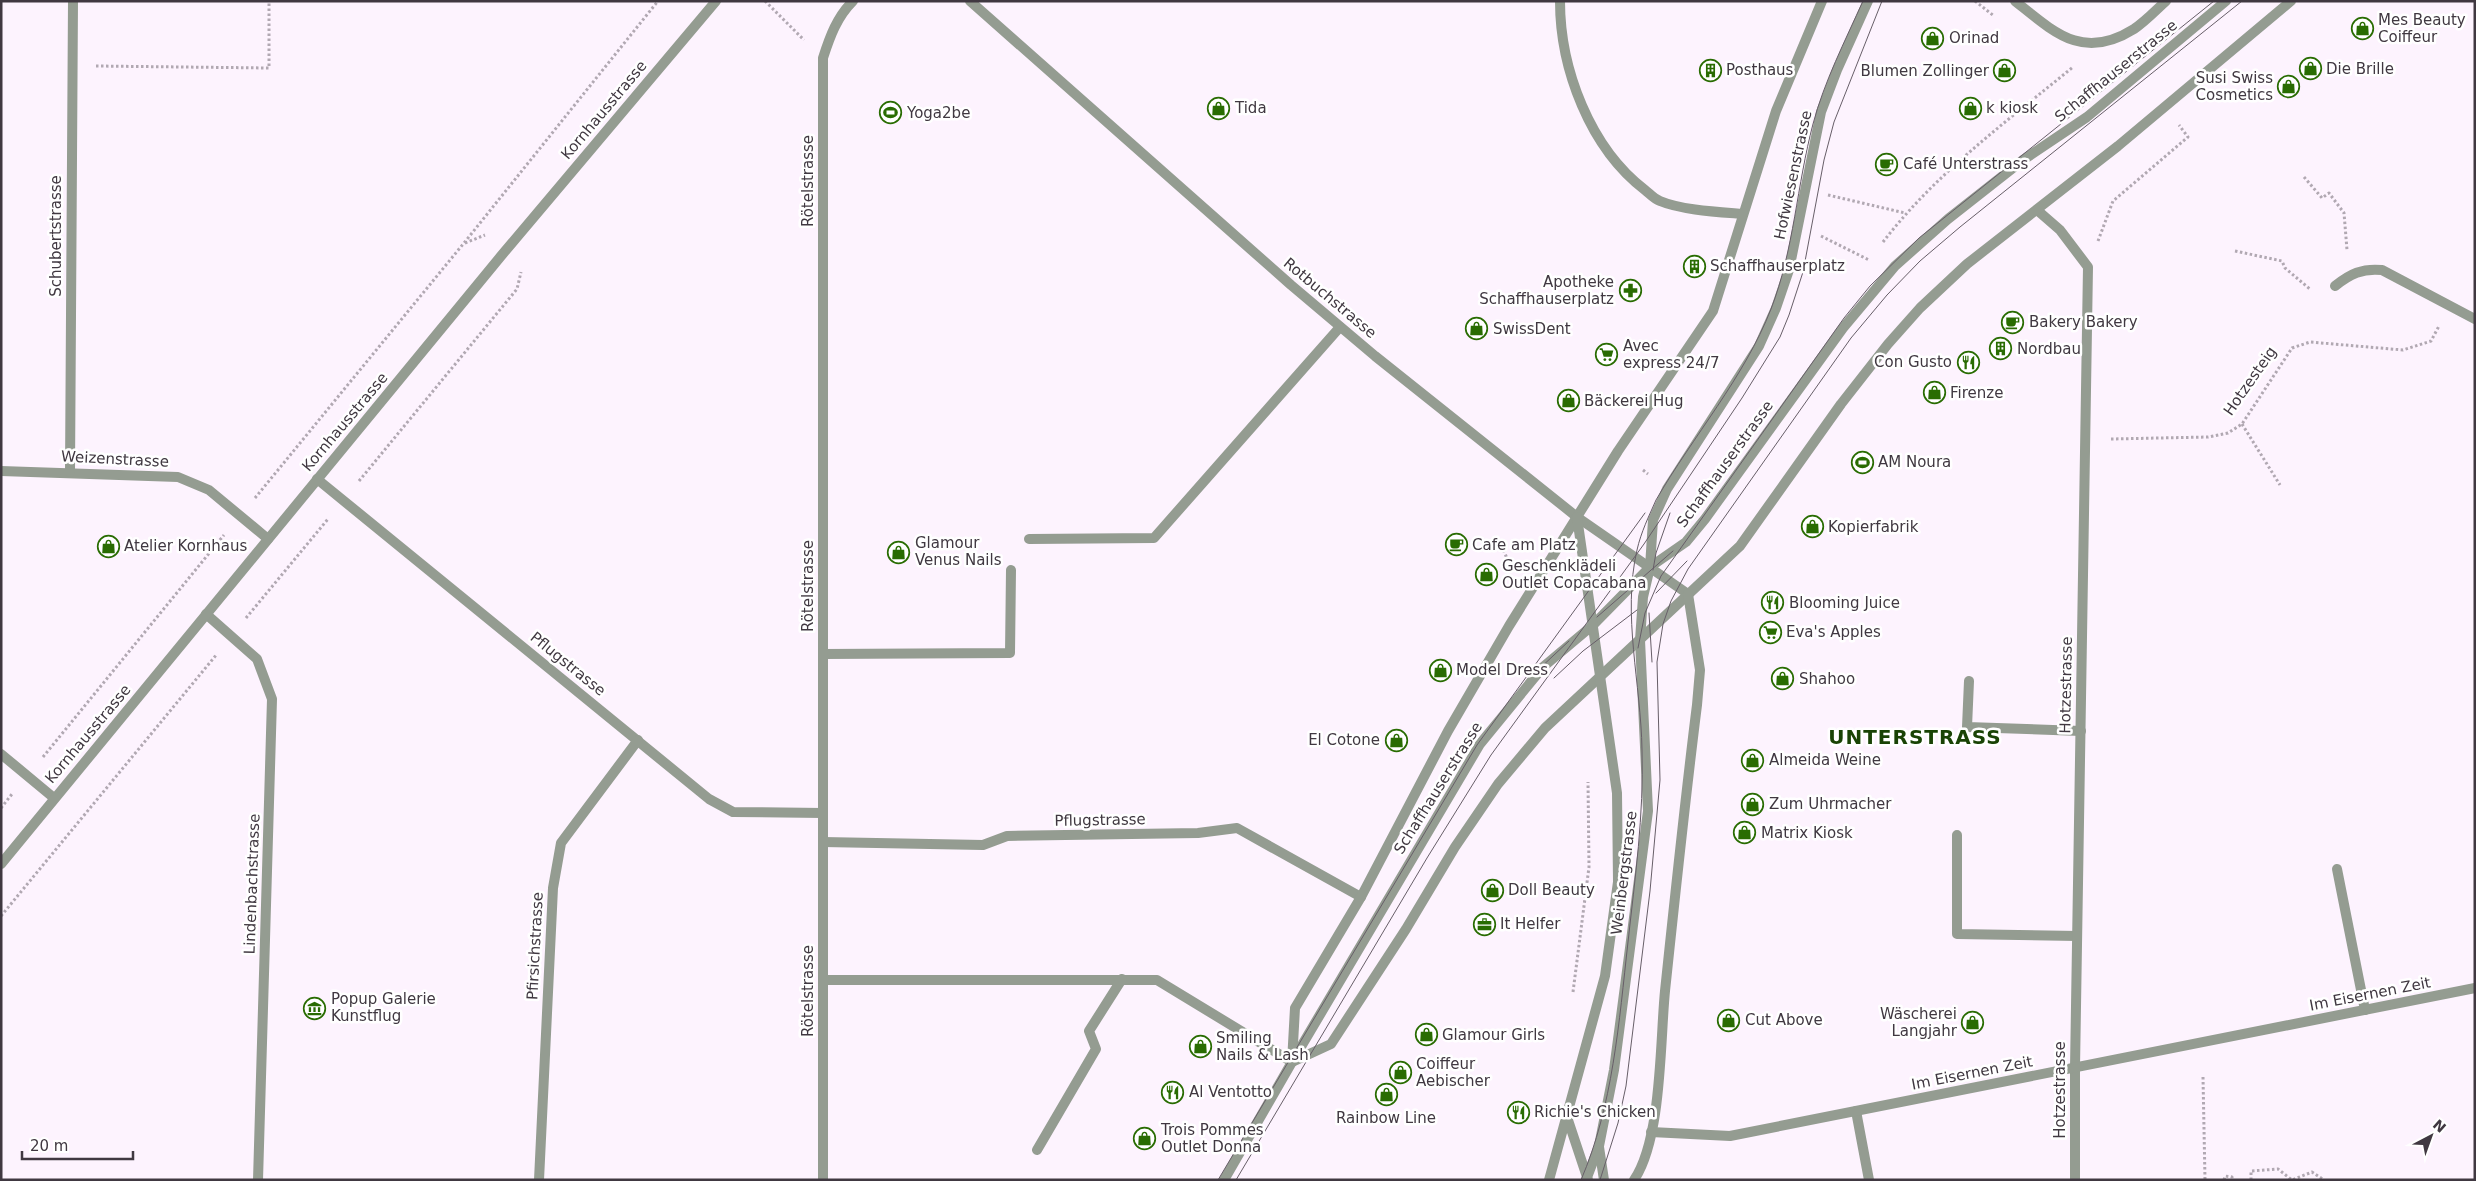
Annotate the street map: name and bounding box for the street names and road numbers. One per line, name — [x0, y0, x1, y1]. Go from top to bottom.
street label: Schaffhauserstrasse — [2051, 16, 2181, 126]
street label: Kornhausstrasse — [557, 57, 651, 163]
street label: Hofwiesenstrasse — [1771, 109, 1815, 241]
street label: Rötelstrasse — [799, 135, 817, 227]
street label: Schubertstrasse — [47, 175, 65, 297]
street label: Rotbuchstrasse — [1280, 254, 1380, 342]
street label: Hotzesteig — [2220, 343, 2280, 419]
street label: Kornhausstrasse — [298, 369, 392, 475]
street label: Schaffhauserstrasse — [1673, 397, 1777, 531]
street label: Weizenstrasse — [61, 447, 169, 471]
street label: Rötelstrasse — [799, 540, 817, 632]
street label: Pflugstrasse — [527, 628, 609, 700]
street label: Hotzestrasse — [2056, 636, 2076, 734]
street label: Kornhausstrasse — [41, 681, 135, 787]
street label: Schaffhauserstrasse — [1390, 719, 1486, 857]
street label: Pflugstrasse — [1054, 810, 1146, 830]
street label: Weinbergstrasse — [1607, 810, 1641, 936]
street label: Lindenbachstrasse — [241, 813, 263, 955]
street label: Pfirsichstrasse — [523, 891, 547, 1001]
street label: Rötelstrasse — [799, 945, 817, 1037]
street label: Im Eisernen Zeit — [2308, 973, 2432, 1015]
street label: Hotzestrasse — [2051, 1041, 2069, 1139]
street label: Im Eisernen Zeit — [1910, 1052, 2034, 1094]

